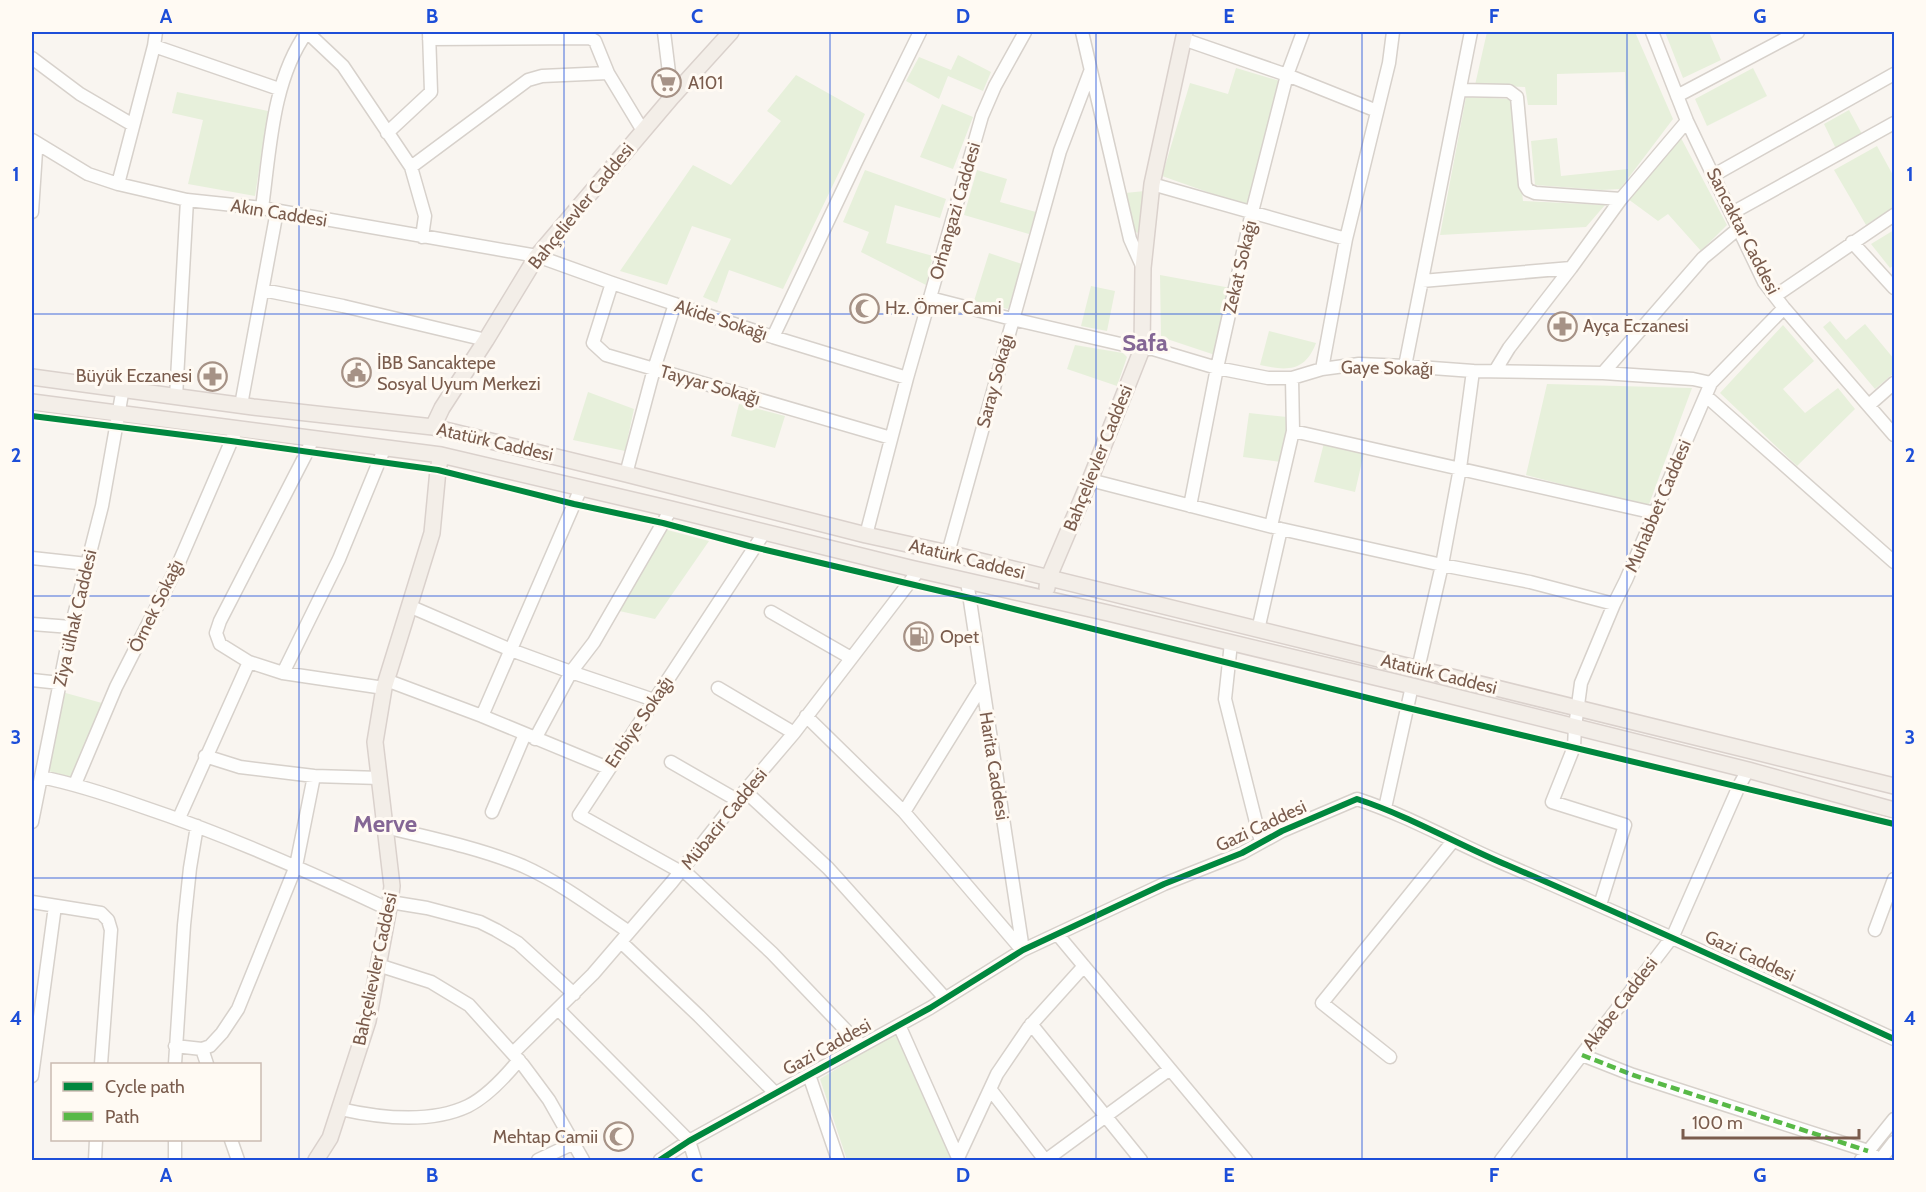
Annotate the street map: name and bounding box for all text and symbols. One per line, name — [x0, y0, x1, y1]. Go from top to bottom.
text: A — [160, 4, 173, 28]
text: B — [426, 4, 438, 28]
text: C — [691, 4, 703, 28]
text: D — [956, 4, 970, 28]
text: E — [1223, 4, 1235, 28]
text: F — [1489, 4, 1500, 28]
text: G — [1753, 4, 1767, 28]
supermarket icon: A101 — [651, 67, 683, 99]
place label: A101 — [688, 72, 723, 94]
street label: Bahçelievler Caddesi — [523, 139, 639, 273]
street label: Orhangazi Caddesi — [925, 140, 985, 282]
text: 1 — [12, 162, 20, 186]
text: 1 — [1906, 162, 1914, 186]
street label: Sancaktar Caddesi — [1702, 164, 1784, 298]
street label: Akın Caddesi — [229, 195, 329, 231]
street label: Zekat Sokağı — [1219, 218, 1261, 316]
mosque icon: Hz. Ömer Cami — [848, 292, 880, 324]
street label: Akide Sokağı — [672, 295, 770, 345]
place label: Hz. Ömer Cami — [885, 297, 1002, 319]
pharmacy icon: Ayça Eczanesi — [1546, 310, 1578, 342]
place label: Ayça Eczanesi — [1583, 315, 1689, 337]
district label: Safa — [1122, 328, 1168, 357]
street label: Saray Sokağı — [972, 332, 1018, 430]
place label: İBB Sancaktepe Sosyal Uyum Merkezi — [377, 352, 541, 395]
street label: Gaye Sokağı — [1341, 356, 1433, 380]
public building icon: İBB Sancaktepe Sosyal Uyum Merkezi — [340, 357, 372, 389]
pharmacy icon: Büyük Eczanesi — [197, 360, 229, 392]
street label: Tayyar Sokağı — [657, 360, 763, 410]
place label: Büyük Eczanesi — [76, 365, 192, 387]
street label: Bahçelievler Caddesi — [1059, 382, 1137, 534]
street label: Atatürk Caddesi — [435, 418, 555, 466]
street label: Muhabbet Caddesi — [1620, 436, 1696, 576]
text: 2 — [11, 443, 21, 467]
text: 2 — [1905, 443, 1915, 467]
street label: Atatürk Caddesi — [907, 534, 1027, 584]
street label: Ziya ülhak Caddesi — [49, 547, 101, 689]
street label: Örnek Sokağı — [124, 556, 188, 656]
fuel station icon: Opet — [903, 621, 935, 653]
place label: Opet — [940, 626, 979, 648]
street label: Atatürk Caddesi — [1379, 649, 1499, 699]
street label: Enbiye Sokağı — [600, 672, 678, 772]
street label: Harita Caddesi — [975, 710, 1013, 822]
text: 3 — [11, 725, 21, 749]
text: 3 — [1905, 725, 1915, 749]
street label: Mübacir Caddesi — [676, 764, 772, 874]
street label: Gazi Caddesi — [1212, 795, 1310, 857]
district label: Merve — [353, 809, 417, 838]
street label: Bahçelievler Caddesi — [348, 891, 402, 1047]
street label: Gazi Caddesi — [1701, 925, 1799, 987]
street label: Akabe Caddesi — [1578, 953, 1662, 1055]
text: 4 — [10, 1006, 22, 1030]
text: 4 — [1904, 1006, 1916, 1030]
street label: Gazi Caddesi — [779, 1014, 875, 1080]
legend — [51, 1063, 261, 1141]
text: Cycle path — [105, 1076, 185, 1098]
scale bar — [1683, 1102, 1858, 1140]
text: Path — [105, 1106, 139, 1128]
text: 100 m — [1692, 1112, 1743, 1134]
mosque icon: Mehtap Camii — [603, 1121, 635, 1153]
place label: Mehtap Camii — [493, 1126, 598, 1148]
text: A — [160, 1163, 173, 1187]
text: B — [426, 1163, 438, 1187]
text: C — [691, 1163, 703, 1187]
text: D — [956, 1163, 970, 1187]
text: E — [1223, 1163, 1235, 1187]
text: F — [1489, 1163, 1500, 1187]
text: G — [1753, 1163, 1767, 1187]

